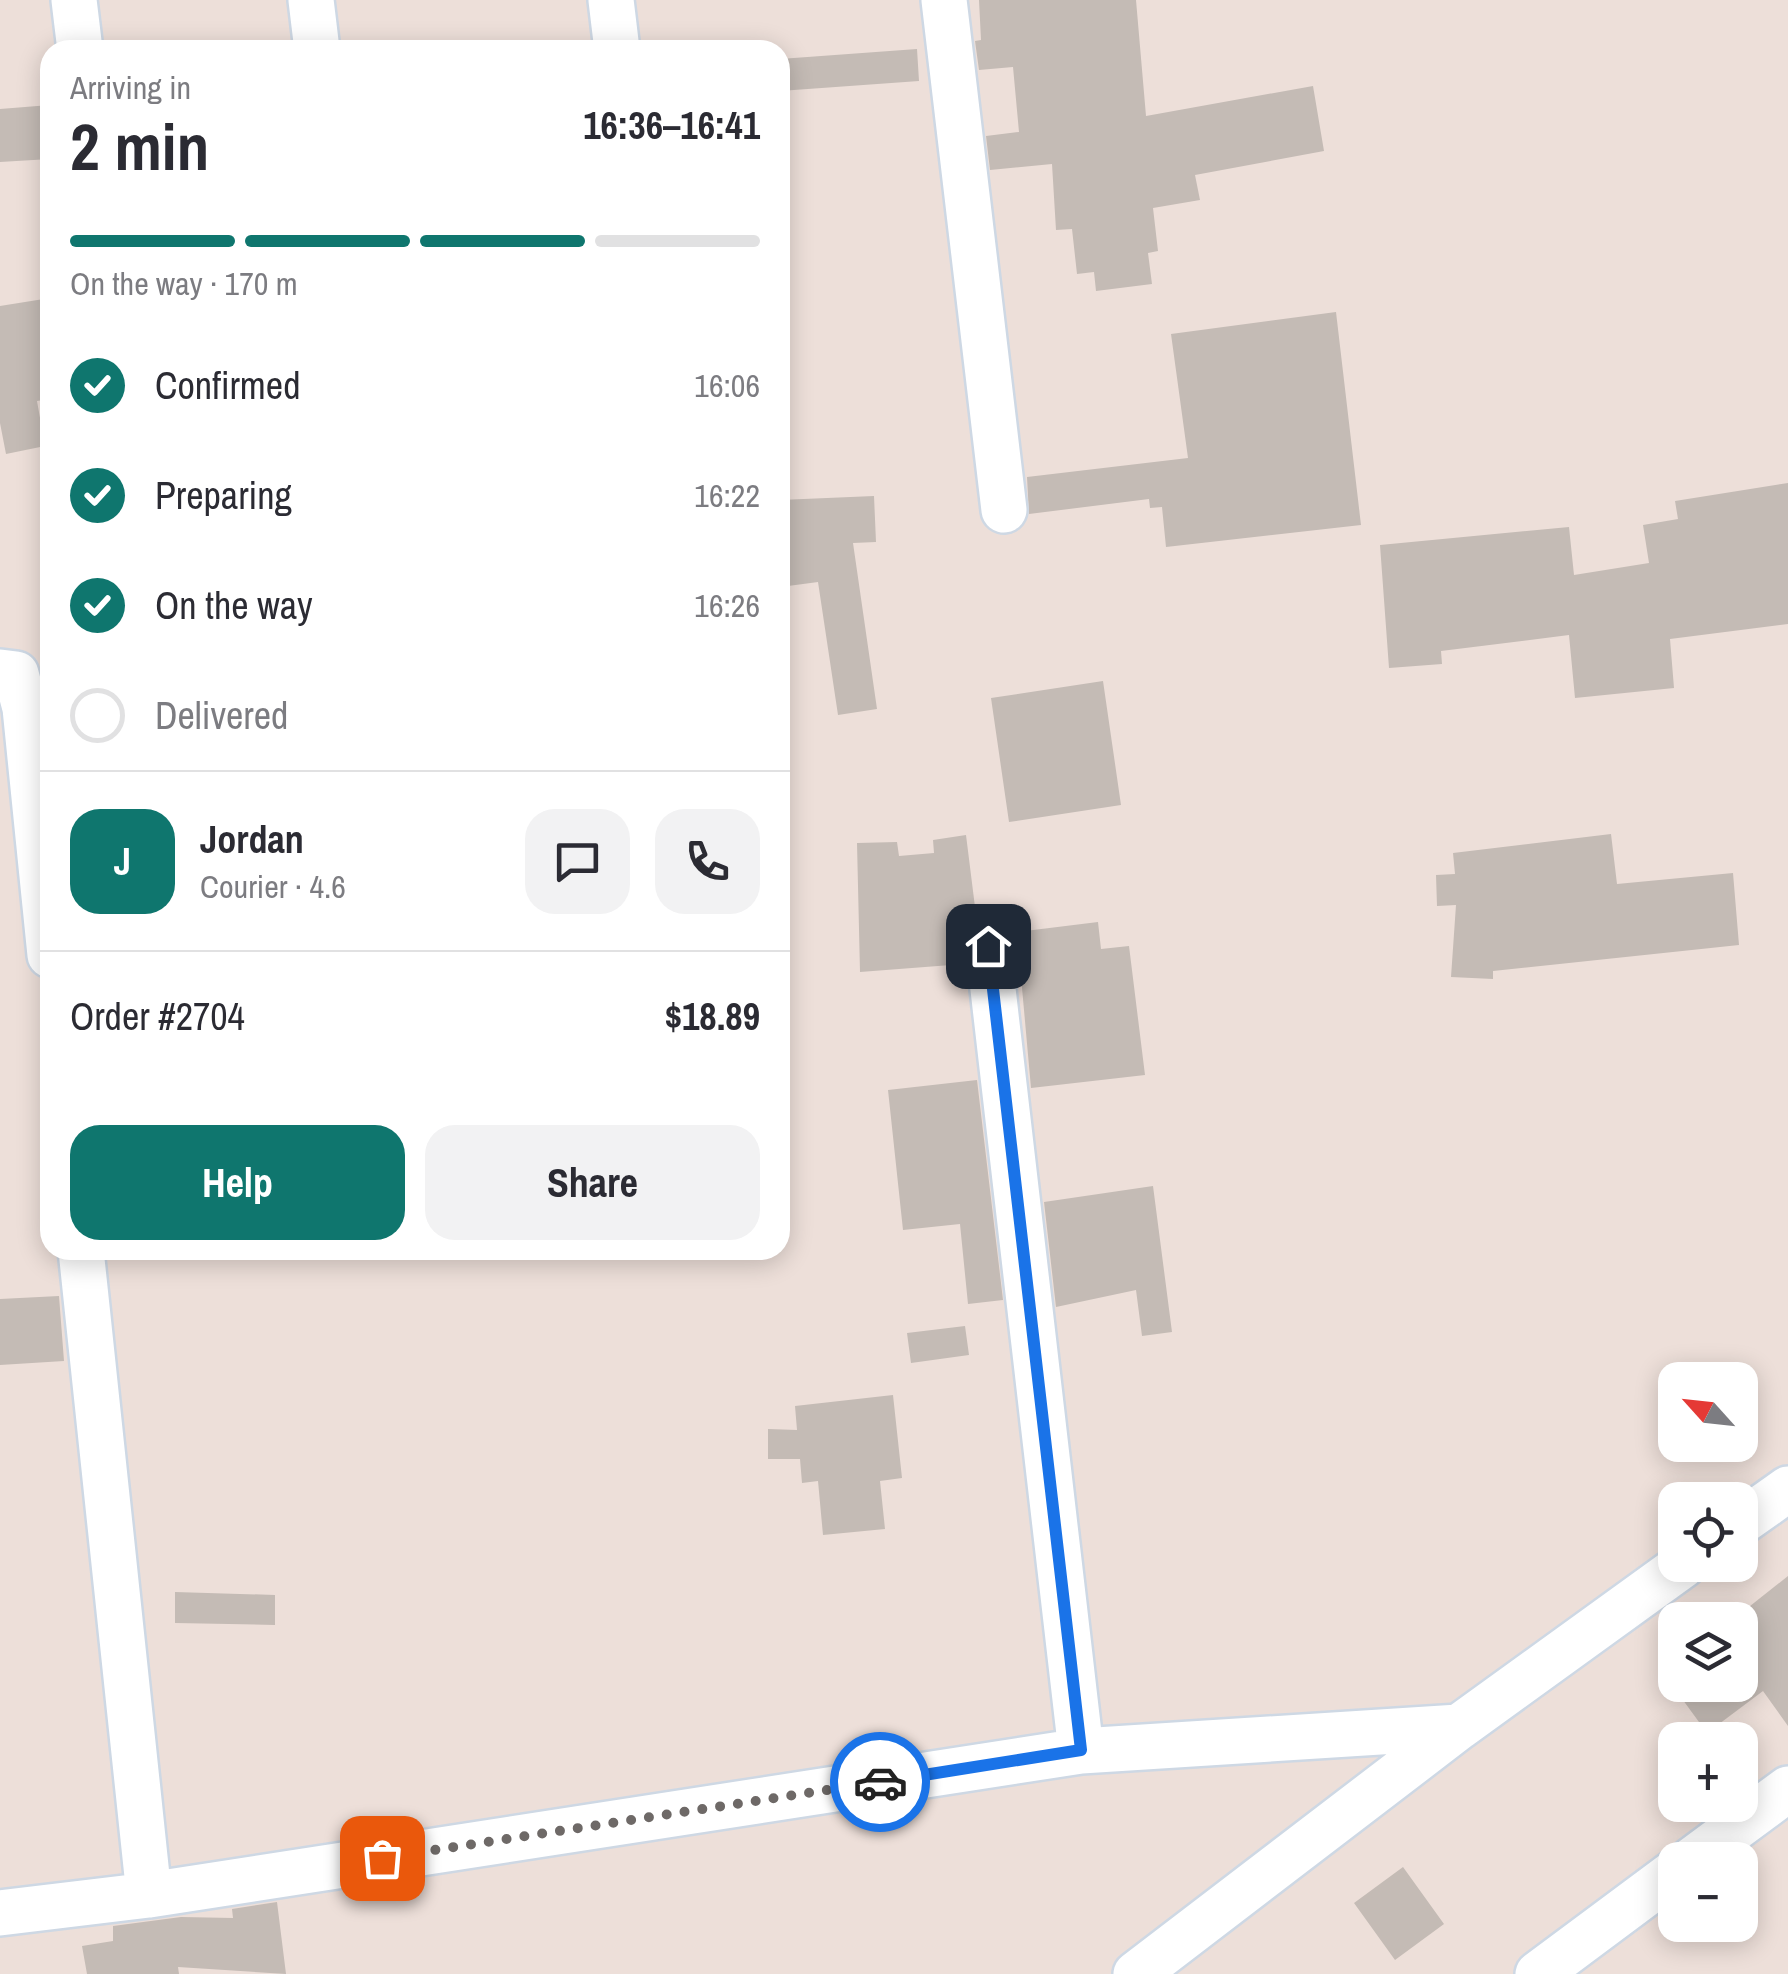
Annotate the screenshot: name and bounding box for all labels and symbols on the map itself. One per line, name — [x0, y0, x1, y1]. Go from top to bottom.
pin — [946, 904, 1031, 989]
north arrow — [1658, 1362, 1758, 1462]
courier — [830, 1732, 930, 1832]
pin — [340, 1816, 425, 1901]

